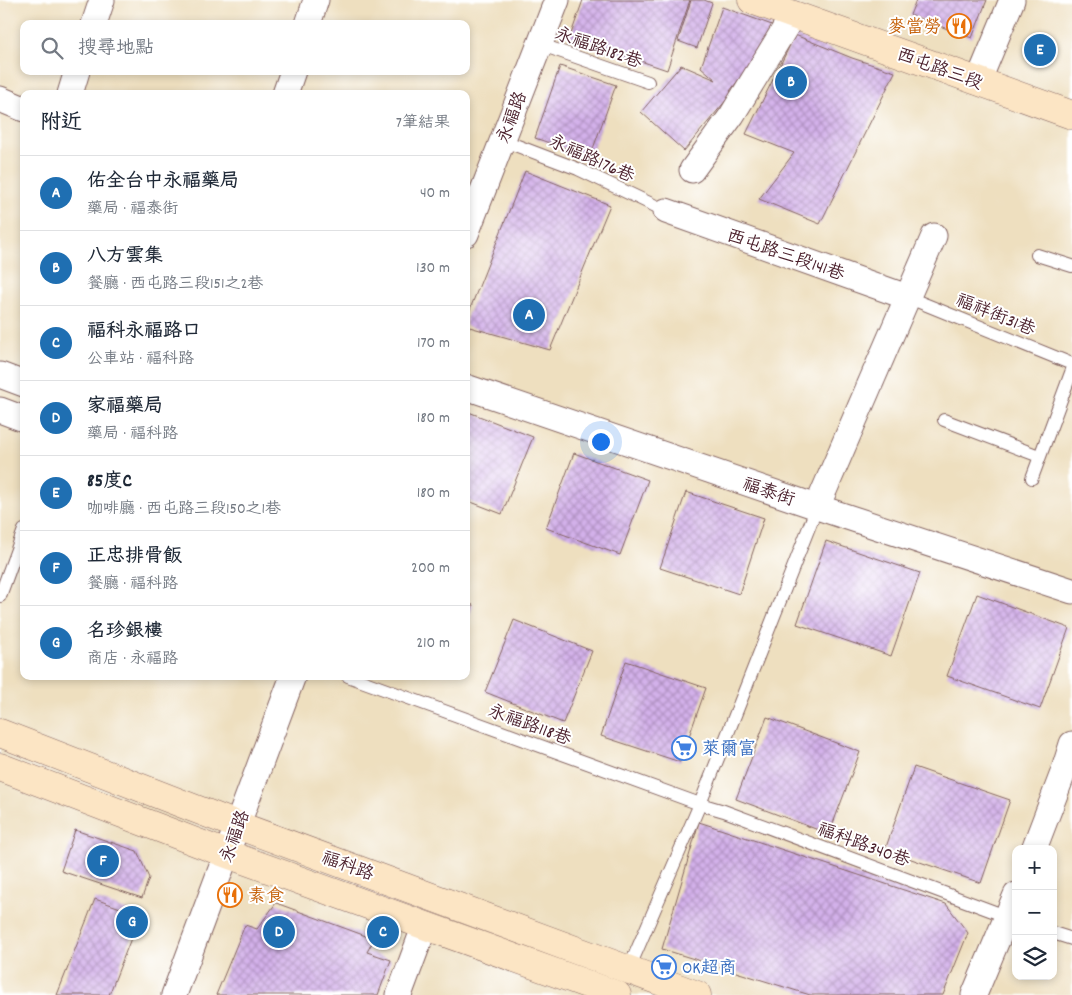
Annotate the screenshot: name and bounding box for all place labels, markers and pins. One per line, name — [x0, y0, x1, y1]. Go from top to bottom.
restaurant icon: 麥當勞 — [946, 13, 972, 39]
place label: 麥當勞 — [888, 16, 942, 41]
pin: E — [1024, 31, 1056, 69]
pin: B — [775, 63, 807, 101]
pin: A — [513, 296, 545, 334]
supermarket icon: 萊爾富 — [671, 735, 697, 761]
place label: 萊爾富 — [702, 738, 756, 763]
pin: F — [87, 842, 119, 880]
restaurant icon: 素食 — [217, 882, 243, 908]
place label: 素食 — [248, 885, 284, 910]
pin: G — [116, 903, 148, 941]
pin: D — [263, 913, 295, 951]
pin: C — [367, 913, 399, 951]
supermarket icon: OK超商 — [651, 954, 677, 980]
place label: OK超商 — [682, 957, 737, 982]

